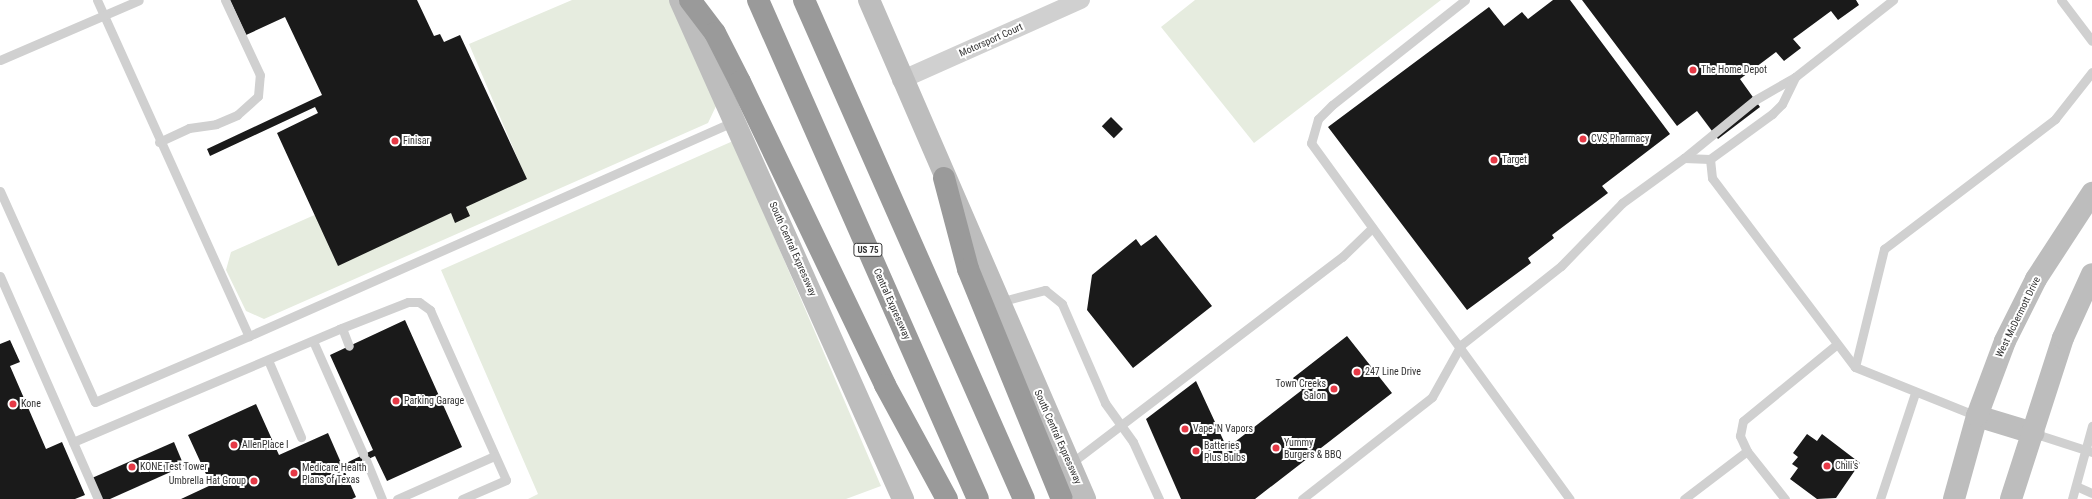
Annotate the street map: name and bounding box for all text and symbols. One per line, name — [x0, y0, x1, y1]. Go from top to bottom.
street label: Motorsport Court — [957, 21, 1025, 59]
place label: The Home Depot — [1701, 64, 1767, 76]
marker: The Home Depot — [1688, 65, 1698, 75]
place label: CVS Pharmacy — [1591, 133, 1649, 145]
marker: CVS Pharmacy — [1578, 134, 1588, 144]
place label: Finisar — [403, 135, 430, 147]
marker: Finisar — [390, 136, 400, 146]
place label: Target — [1502, 154, 1527, 166]
marker: Target — [1489, 155, 1499, 165]
street label: South Central Expressway — [767, 200, 819, 298]
road number: US 75 — [853, 243, 883, 257]
street label: Central Expressway — [871, 266, 913, 342]
street label: West McDermott Drive — [1993, 275, 2043, 359]
place label: 247 Line Drive — [1365, 366, 1421, 378]
marker: 247 Line Drive — [1352, 367, 1362, 377]
place label: Town Creeks Salon — [1276, 377, 1326, 400]
marker: Town Creeks Salon — [1329, 384, 1339, 394]
street label: South Central Expressway — [1032, 388, 1084, 486]
place label: Parking Garage — [404, 395, 464, 407]
marker: Parking Garage — [391, 396, 401, 406]
place label: Kone — [21, 398, 41, 410]
marker: Kone — [8, 399, 18, 409]
place label: Vape 'N Vapors — [1193, 423, 1253, 435]
marker: Vape 'N Vapors — [1180, 424, 1190, 434]
place label: Yummy Burgers & BBQ — [1284, 436, 1341, 460]
place label: AllenPlace I — [242, 439, 289, 451]
place label: Batteries Plus Bulbs — [1204, 439, 1246, 462]
marker: AllenPlace I — [229, 440, 239, 450]
marker: Yummy Burgers & BBQ — [1271, 443, 1281, 453]
marker: Batteries Plus Bulbs — [1191, 446, 1201, 456]
place label: Chili's — [1835, 460, 1858, 472]
place label: KONE Test Tower — [140, 461, 208, 473]
place label: Medicare Health Plans of Texas — [302, 461, 367, 484]
marker: Chili's — [1822, 461, 1832, 471]
marker: KONE Test Tower — [127, 462, 137, 472]
marker: Medicare Health Plans of Texas — [289, 468, 299, 478]
place label: Umbrella Hat Group — [169, 475, 246, 487]
marker: Umbrella Hat Group — [249, 476, 259, 486]

